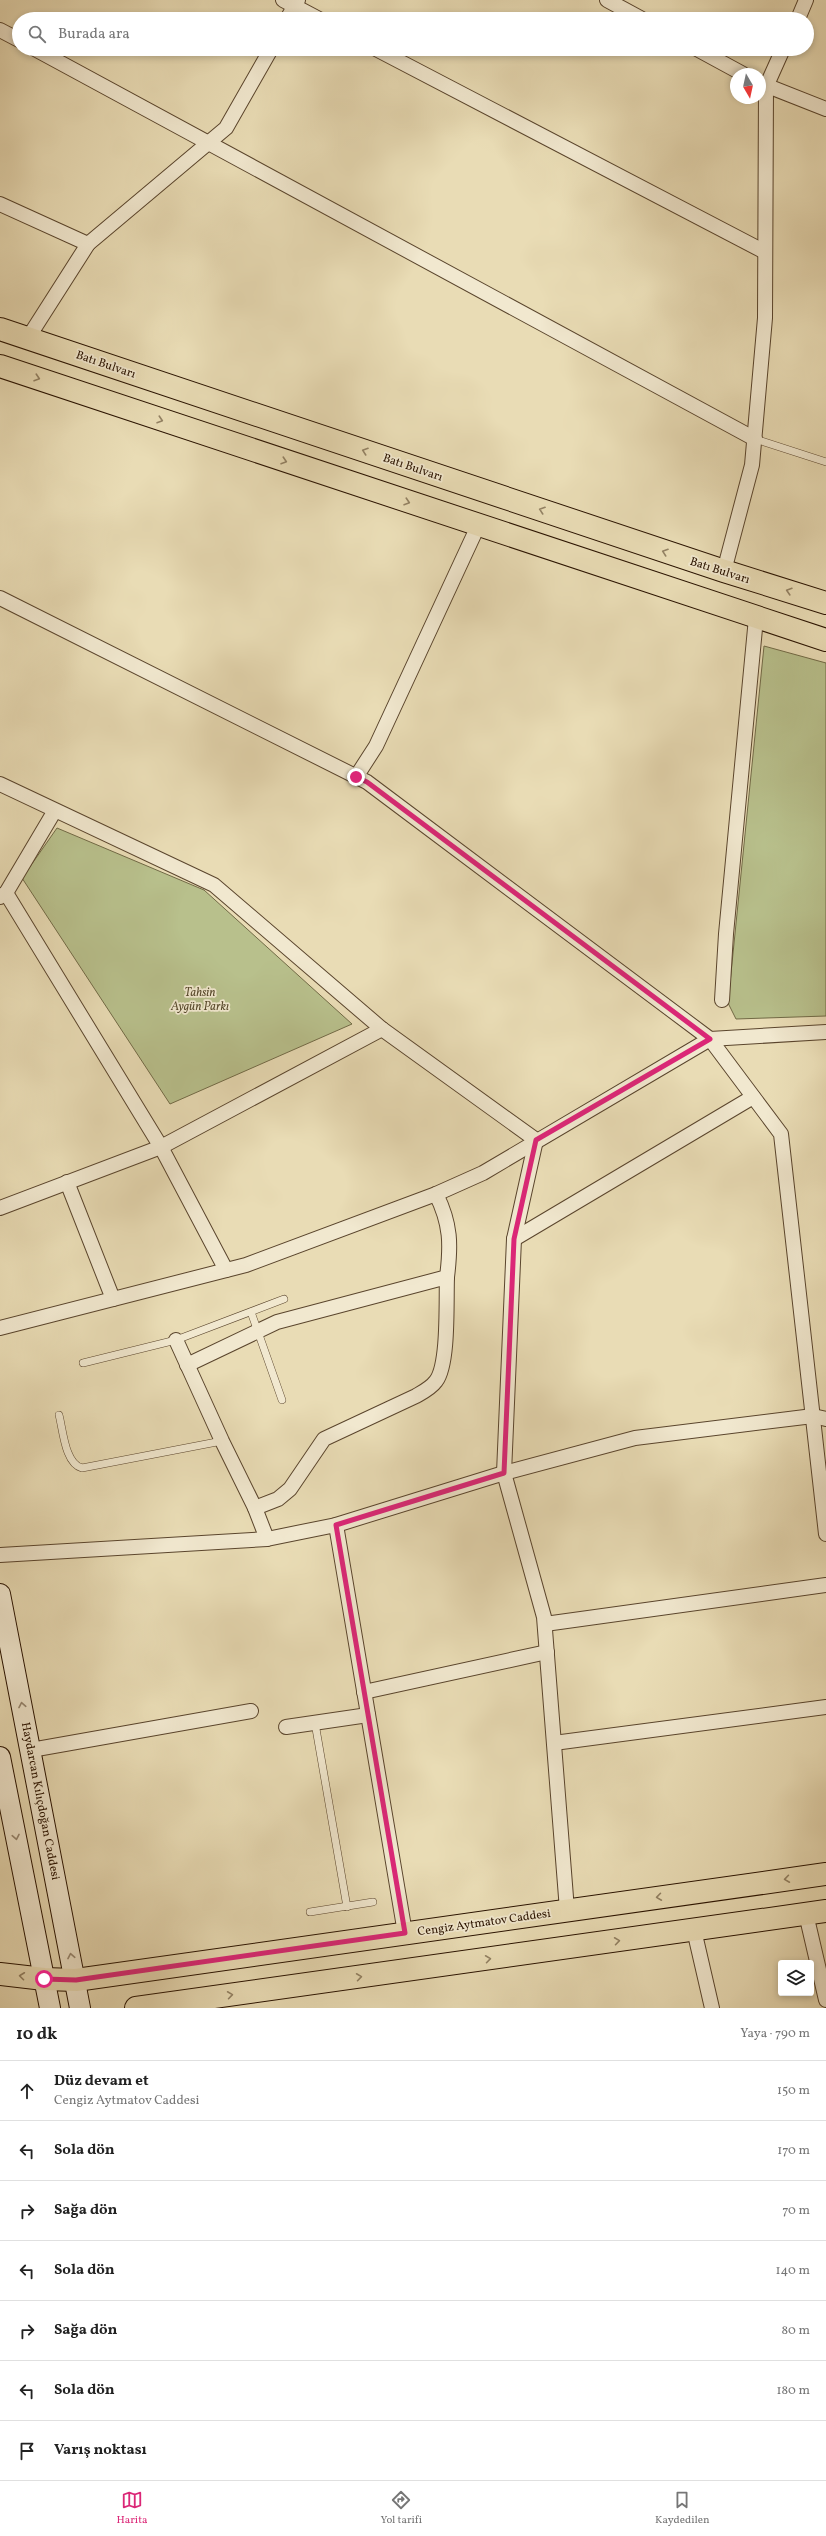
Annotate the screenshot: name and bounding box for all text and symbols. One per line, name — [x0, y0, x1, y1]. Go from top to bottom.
search box — [12, 12, 814, 56]
icon: search — [26, 23, 48, 45]
text: Burada ara — [58, 24, 130, 45]
north arrow — [730, 68, 766, 104]
street label: Batı Bulvarı — [74, 347, 138, 383]
one-way arrow — [33, 374, 40, 382]
one-way arrow — [157, 415, 164, 423]
one-way arrow — [362, 447, 369, 456]
street label: Batı Bulvarı — [381, 450, 445, 486]
one-way arrow — [280, 456, 287, 465]
one-way arrow — [403, 497, 410, 506]
one-way arrow — [538, 506, 545, 515]
one-way arrow — [662, 548, 669, 556]
street label: Batı Bulvarı — [688, 554, 752, 588]
one-way arrow — [785, 588, 792, 596]
route end — [347, 768, 365, 786]
park label: Tahsin Aygün Parkı — [170, 985, 229, 1015]
one-way arrow — [18, 1701, 26, 1708]
street label: Haydarcan Kılıçdoğan Caddesi — [17, 1721, 63, 1882]
one-way arrow — [11, 1834, 20, 1840]
one-way arrow — [784, 1874, 790, 1883]
one-way arrow — [656, 1892, 662, 1901]
street label: Cengiz Aytmatov Caddesi — [417, 1906, 552, 1940]
one-way arrow — [614, 1937, 620, 1946]
one-way arrow — [67, 1953, 76, 1959]
one-way arrow — [485, 1955, 491, 1964]
map controls — [778, 1960, 814, 1996]
button: layers — [778, 1960, 814, 1996]
route start — [35, 1970, 53, 1988]
one-way arrow — [19, 1972, 25, 1981]
one-way arrow — [356, 1973, 362, 1982]
one-way arrow — [227, 1991, 233, 2000]
text: 10 dk — [16, 2023, 57, 2046]
text: Yaya · 790 m — [740, 2025, 810, 2043]
text: Düz devam et — [54, 2071, 149, 2092]
icon: ahead — [16, 2080, 38, 2102]
text: 150 m — [777, 2082, 810, 2100]
text: Cengiz Aytmatov Caddesi — [54, 2092, 199, 2110]
icon: left — [16, 2140, 38, 2162]
text: Sola dön — [54, 2140, 115, 2161]
text: 170 m — [777, 2142, 810, 2160]
icon: right — [16, 2200, 38, 2222]
text: Sağa dön — [54, 2200, 118, 2221]
text: 70 m — [782, 2202, 810, 2220]
icon: left — [16, 2260, 38, 2282]
text: Sola dön — [54, 2260, 115, 2281]
text: 140 m — [776, 2262, 810, 2280]
icon: right — [16, 2320, 38, 2342]
text: Sağa dön — [54, 2320, 118, 2341]
text: 80 m — [781, 2322, 810, 2340]
icon: left — [16, 2380, 38, 2402]
text: Sola dön — [54, 2380, 115, 2401]
text: 180 m — [776, 2382, 810, 2400]
icon: arrive — [16, 2440, 38, 2462]
text: Varış noktası — [54, 2440, 147, 2461]
tab: Harita — [116, 2489, 148, 2528]
tab: Yol tarifi — [380, 2489, 422, 2528]
tab: Kaydedilen — [655, 2489, 710, 2528]

